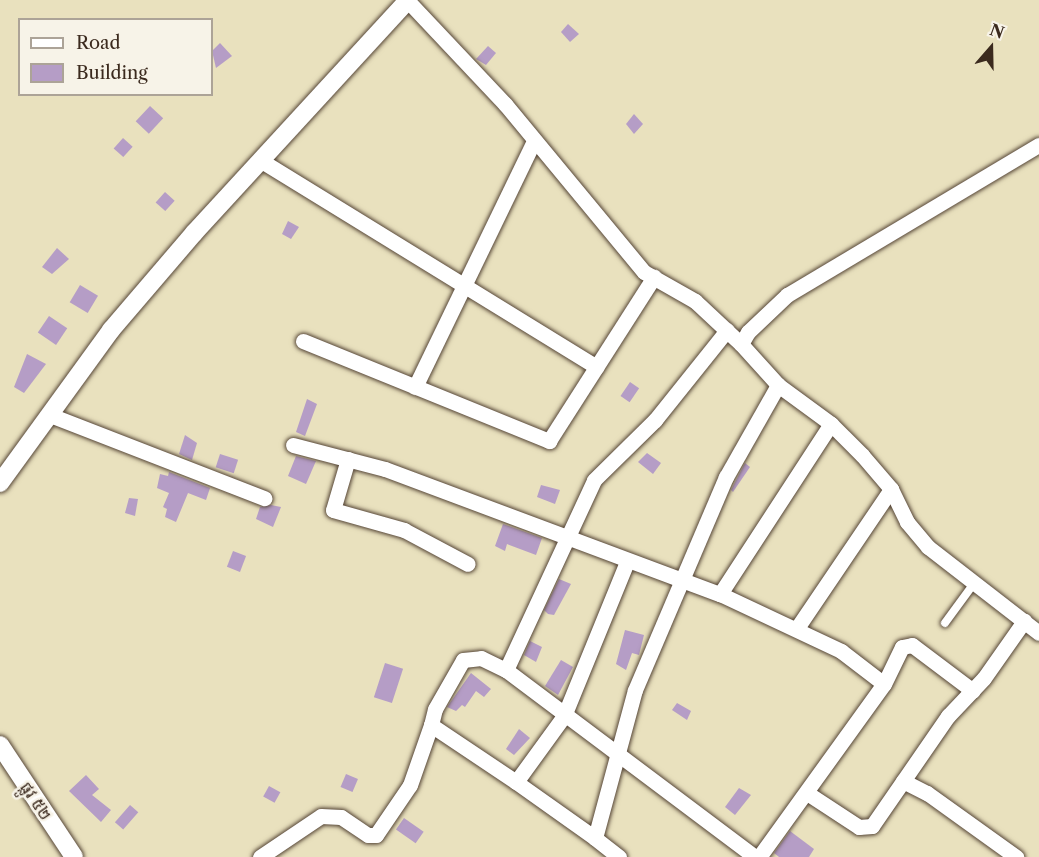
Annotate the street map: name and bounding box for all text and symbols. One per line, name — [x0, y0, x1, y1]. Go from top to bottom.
legend — [18, 18, 213, 96]
north arrow — [961, 18, 1021, 78]
text: N — [987, 19, 1007, 43]
text: Road — [76, 32, 121, 54]
text: Building — [76, 62, 148, 84]
street label: ផ្លូវ ៥២ — [16, 778, 56, 824]

